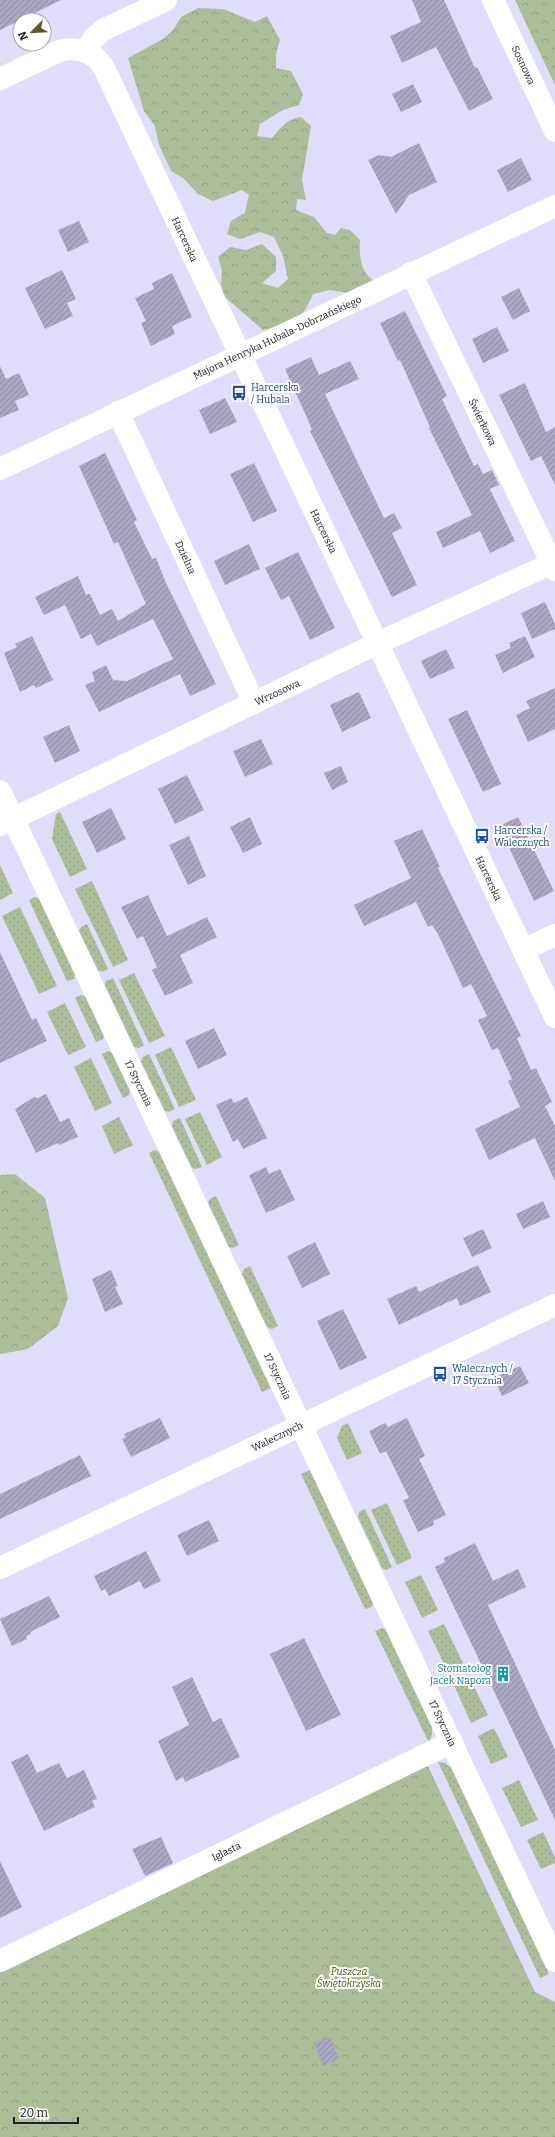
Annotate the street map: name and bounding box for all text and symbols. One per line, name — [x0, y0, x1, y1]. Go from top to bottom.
north arrow — [12, 12, 52, 52]
text: N — [15, 29, 31, 42]
street label: Sosnowa — [509, 44, 538, 87]
street label: Harcerska — [169, 215, 200, 264]
street label: Majora Henryka Hubala-Dobrzańskiego — [191, 293, 364, 382]
place label: Harcerska / Hubala — [251, 382, 299, 406]
bus stop icon: Harcerska / Hubala — [230, 384, 248, 402]
street label: Świerkowa — [466, 396, 501, 448]
street label: Harcerska — [307, 507, 339, 556]
street label: Dzielna — [172, 539, 198, 576]
street label: Wrzosowa — [253, 677, 302, 709]
place label: Harcerska / Walecznych — [494, 825, 550, 849]
bus stop icon: Harcerska / Walecznych — [473, 827, 491, 845]
street label: Harcerska — [473, 854, 504, 903]
street label: 17 Stycznia — [122, 1058, 155, 1109]
street label: 17 Stycznia — [261, 1351, 293, 1402]
place label: Walecznych / 17 Stycznia — [452, 1363, 513, 1387]
bus stop icon: Walecznych / 17 Stycznia — [431, 1365, 449, 1383]
street label: Walecznych — [250, 1419, 306, 1454]
place label: Stomatolog Jacek Napora — [429, 1663, 492, 1687]
building icon: Stomatolog Jacek Napora — [494, 1665, 512, 1683]
street label: 17 Stycznia — [426, 1698, 458, 1749]
street label: Iglasta — [210, 1840, 243, 1864]
park label: Puszcza Świętokrzyska — [317, 1966, 381, 1990]
scale bar — [14, 2099, 78, 2125]
text: 20 m — [20, 2106, 49, 2120]

